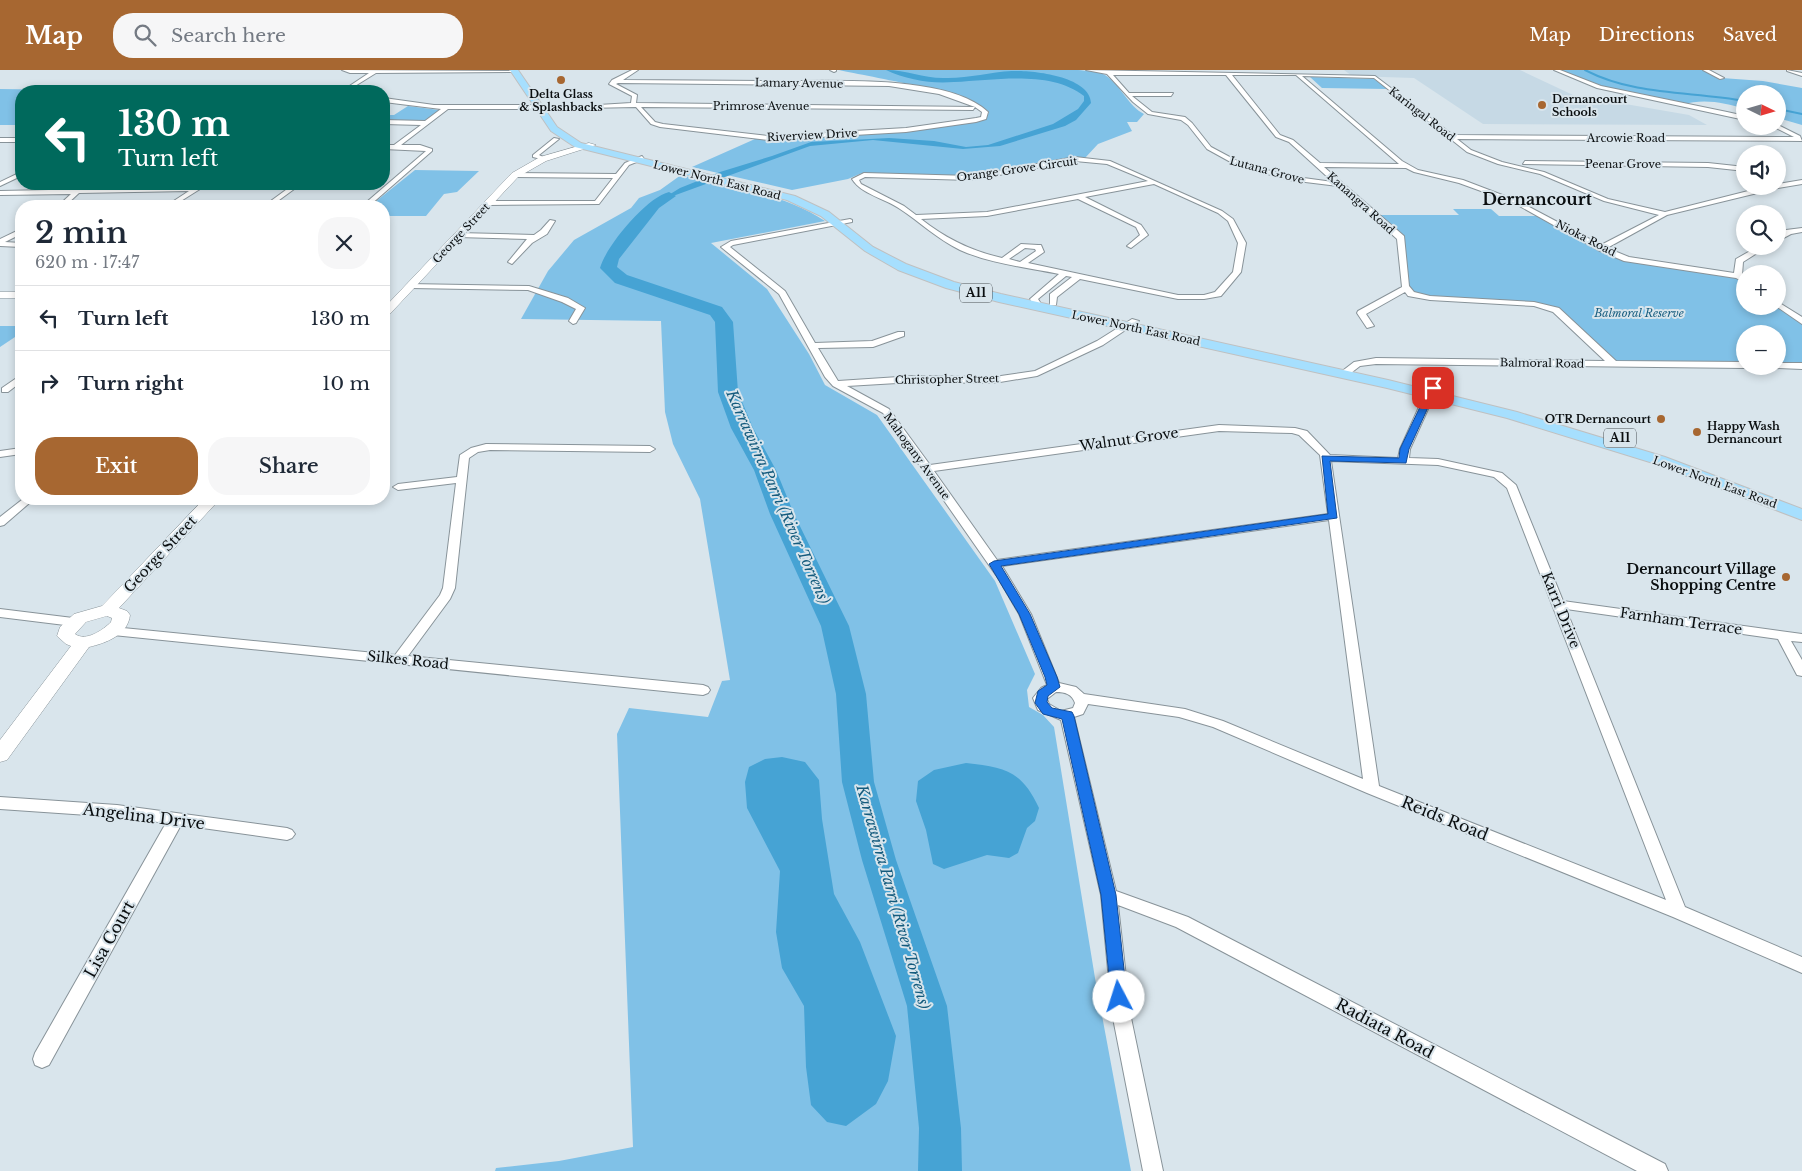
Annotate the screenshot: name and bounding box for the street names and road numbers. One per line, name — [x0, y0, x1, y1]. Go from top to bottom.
street label: Lamary Avenue — [755, 75, 843, 91]
street label: Karingal Road — [1386, 84, 1458, 144]
street label: Primrose Avenue — [713, 99, 809, 113]
street label: Riverview Drive — [766, 126, 858, 144]
street label: Arcowie Road — [1586, 131, 1666, 145]
street label: Orange Grove Circuit — [956, 153, 1079, 184]
street label: Lutana Grove — [1228, 153, 1306, 187]
street label: Lower North East Road — [652, 157, 783, 203]
street label: Peenar Grove — [1585, 157, 1661, 171]
street label: Kanangra Road — [1324, 169, 1398, 237]
street label: George Street — [429, 199, 493, 266]
street label: Nioka Road — [1553, 217, 1619, 259]
road number: A11 — [960, 284, 992, 302]
street label: Lower North East Road — [1070, 308, 1202, 349]
street label: Balmoral Road — [1500, 355, 1585, 371]
street label: Christopher Street — [895, 371, 1000, 387]
street label: Mahogany Avenue — [881, 410, 953, 502]
street label: Walnut Grove — [1077, 423, 1180, 455]
road number: A11 — [1604, 428, 1636, 448]
street label: Lower North East Road — [1651, 453, 1780, 511]
street label: George Street — [120, 511, 201, 596]
street label: Karri Drive — [1538, 569, 1584, 651]
street label: Farnham Terrace — [1619, 604, 1743, 638]
street label: Silkes Road — [366, 647, 450, 673]
street label: Reids Road — [1398, 791, 1492, 845]
street label: Angelina Drive — [81, 798, 206, 833]
street label: Lisa Court — [80, 897, 138, 981]
street label: Radiata Road — [1332, 994, 1438, 1062]

